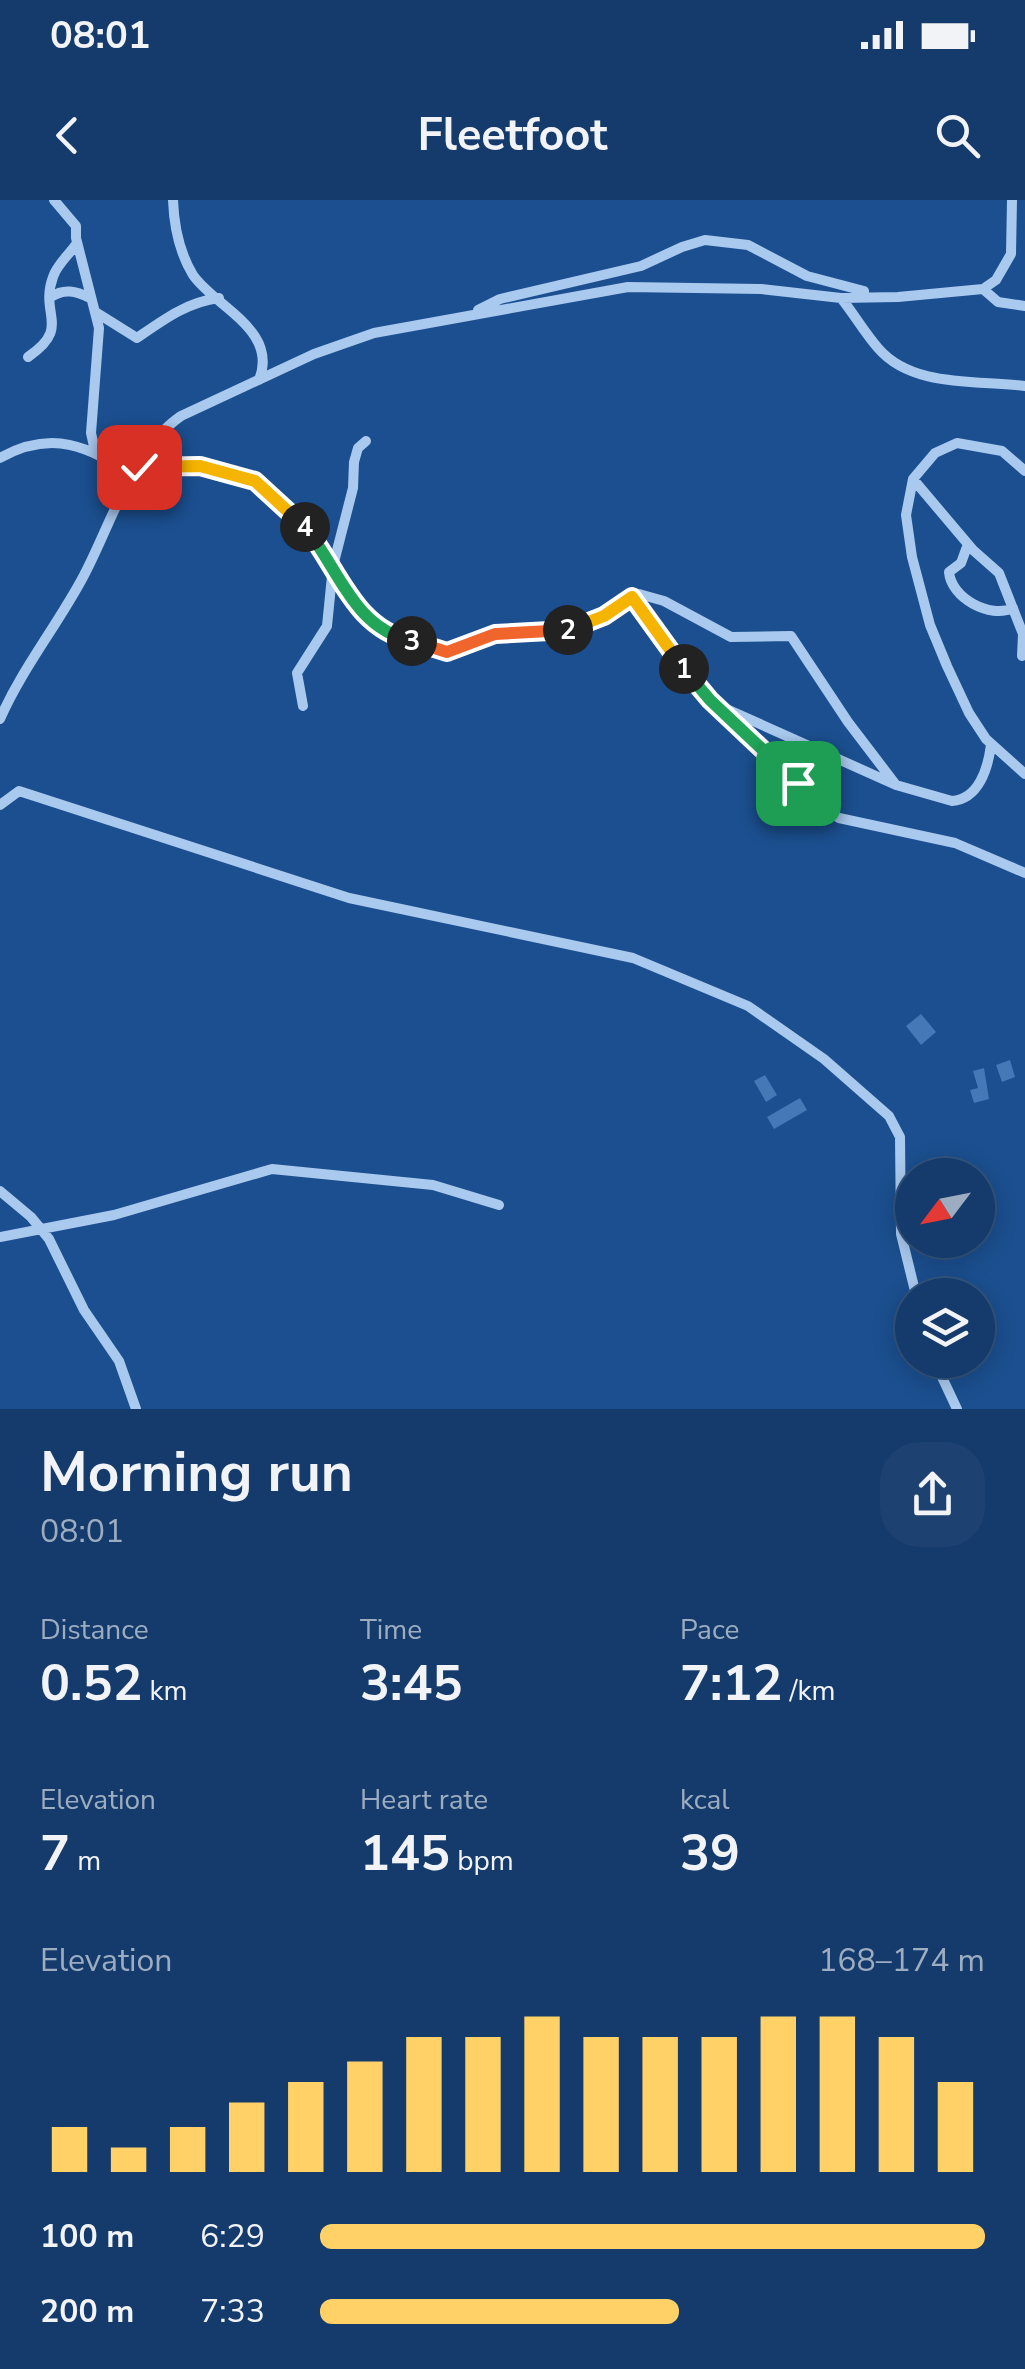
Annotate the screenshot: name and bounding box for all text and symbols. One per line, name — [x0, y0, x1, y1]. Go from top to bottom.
text: 08:01 — [50, 10, 151, 61]
text: Fleetfoot — [418, 105, 608, 166]
icon: back — [40, 108, 95, 163]
icon: search — [930, 108, 985, 163]
pin — [97, 425, 182, 510]
icon: check — [112, 440, 167, 495]
pin: 4 — [280, 502, 330, 552]
text: 4 — [297, 508, 313, 546]
pin: 2 — [543, 605, 593, 655]
text: 2 — [560, 611, 576, 649]
pin: 3 — [387, 616, 437, 666]
text: 3 — [404, 622, 420, 660]
pin: 1 — [659, 644, 709, 694]
text: 1 — [676, 650, 692, 688]
pin — [756, 741, 841, 826]
icon: arrive — [771, 756, 826, 811]
north arrow — [895, 1158, 995, 1258]
map controls — [895, 1158, 995, 1378]
button: layers — [895, 1278, 995, 1378]
text: Morning run — [40, 1435, 353, 1510]
button: share — [880, 1442, 985, 1547]
text: 08:01 — [40, 1510, 124, 1553]
text: Distance — [40, 1611, 149, 1649]
text: Time — [360, 1611, 422, 1649]
text: Pace — [680, 1611, 739, 1649]
text: 0.52 — [40, 1649, 142, 1718]
text: 3:45 — [360, 1649, 462, 1718]
text: 7:12 — [680, 1649, 782, 1718]
text: km — [142, 1672, 188, 1710]
text: /km — [782, 1672, 835, 1710]
text: Elevation — [40, 1781, 156, 1819]
text: Heart rate — [360, 1781, 488, 1819]
text: kcal — [680, 1781, 730, 1819]
text: 7 — [40, 1819, 70, 1888]
text: 145 — [360, 1819, 450, 1888]
text: 39 — [680, 1819, 740, 1888]
text: m — [70, 1842, 101, 1880]
text: bpm — [450, 1842, 514, 1880]
text: Elevation — [40, 1939, 173, 1982]
text: 168–174 m — [818, 1939, 985, 1982]
text: 100 m — [40, 2215, 134, 2258]
text: 6:29 — [200, 2215, 265, 2258]
text: 200 m — [40, 2290, 134, 2333]
text: 7:33 — [200, 2290, 265, 2333]

